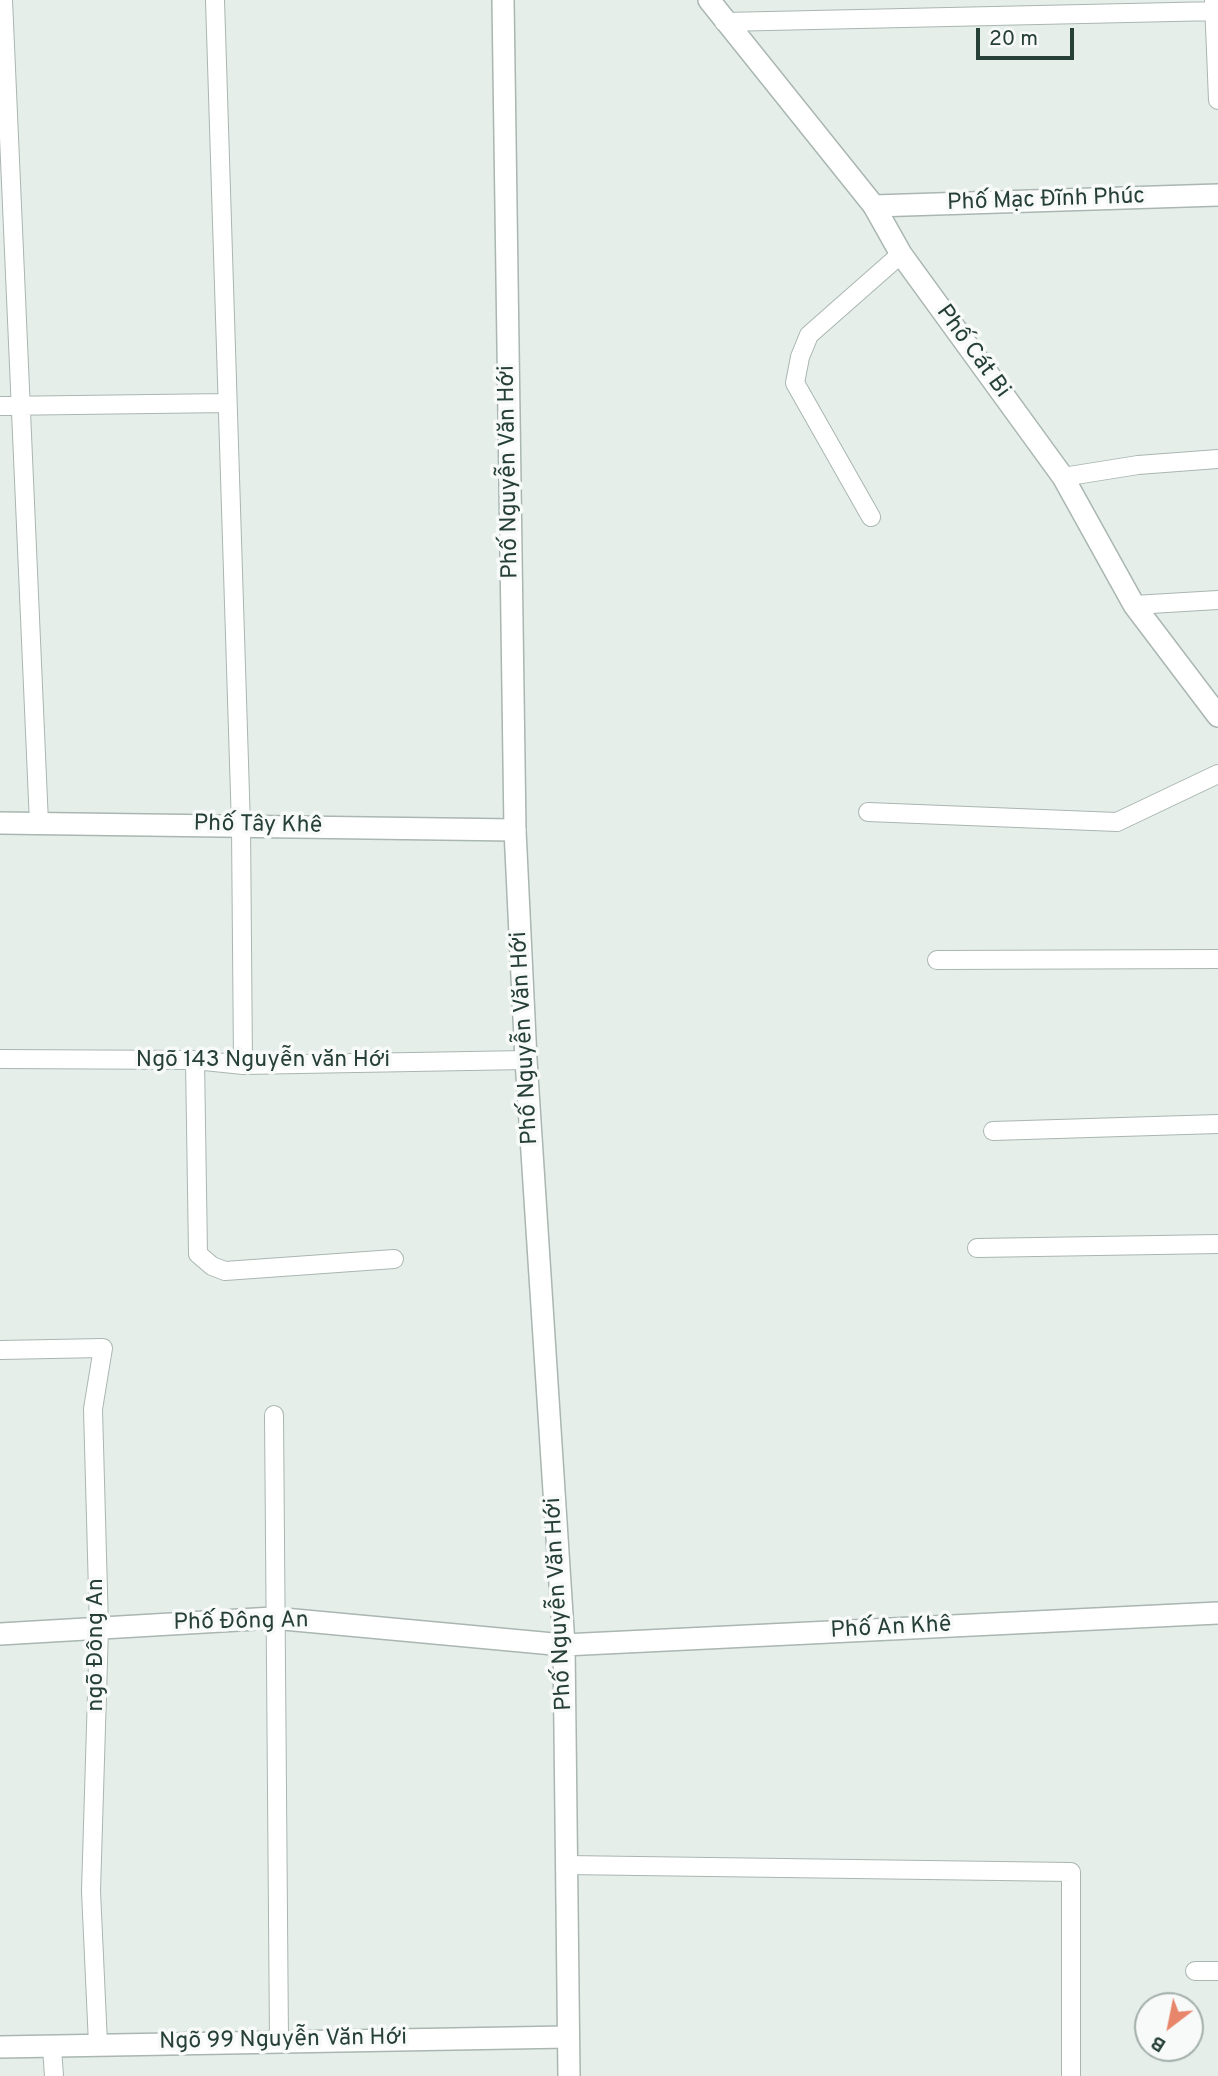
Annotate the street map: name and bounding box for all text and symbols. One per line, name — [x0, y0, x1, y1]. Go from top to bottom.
scale bar — [980, 14, 1078, 58]
text: 20 m — [989, 26, 1038, 53]
street label: Phố Mạc Đĩnh Phúc — [947, 184, 1145, 218]
street label: Phố Cát Bi — [929, 300, 1015, 404]
street label: Phố Nguyễn Văn Hới — [494, 365, 526, 579]
street label: Phố Tây Khê — [193, 811, 323, 841]
street label: Phố Nguyễn Văn Hới — [507, 931, 545, 1145]
street label: Ngõ 143 Nguyễn văn Hới — [136, 1047, 390, 1075]
street label: Phố Nguyễn Văn Hới — [541, 1497, 579, 1711]
street label: ngõ Đông An — [83, 1578, 111, 1712]
street label: Phố Đông An — [173, 1608, 309, 1638]
street label: Phố An Khê — [830, 1612, 952, 1646]
north arrow — [1134, 1992, 1204, 2062]
street label: Ngõ 99 Nguyễn Văn Hới — [159, 2025, 407, 2057]
text: B — [1147, 2029, 1171, 2057]

